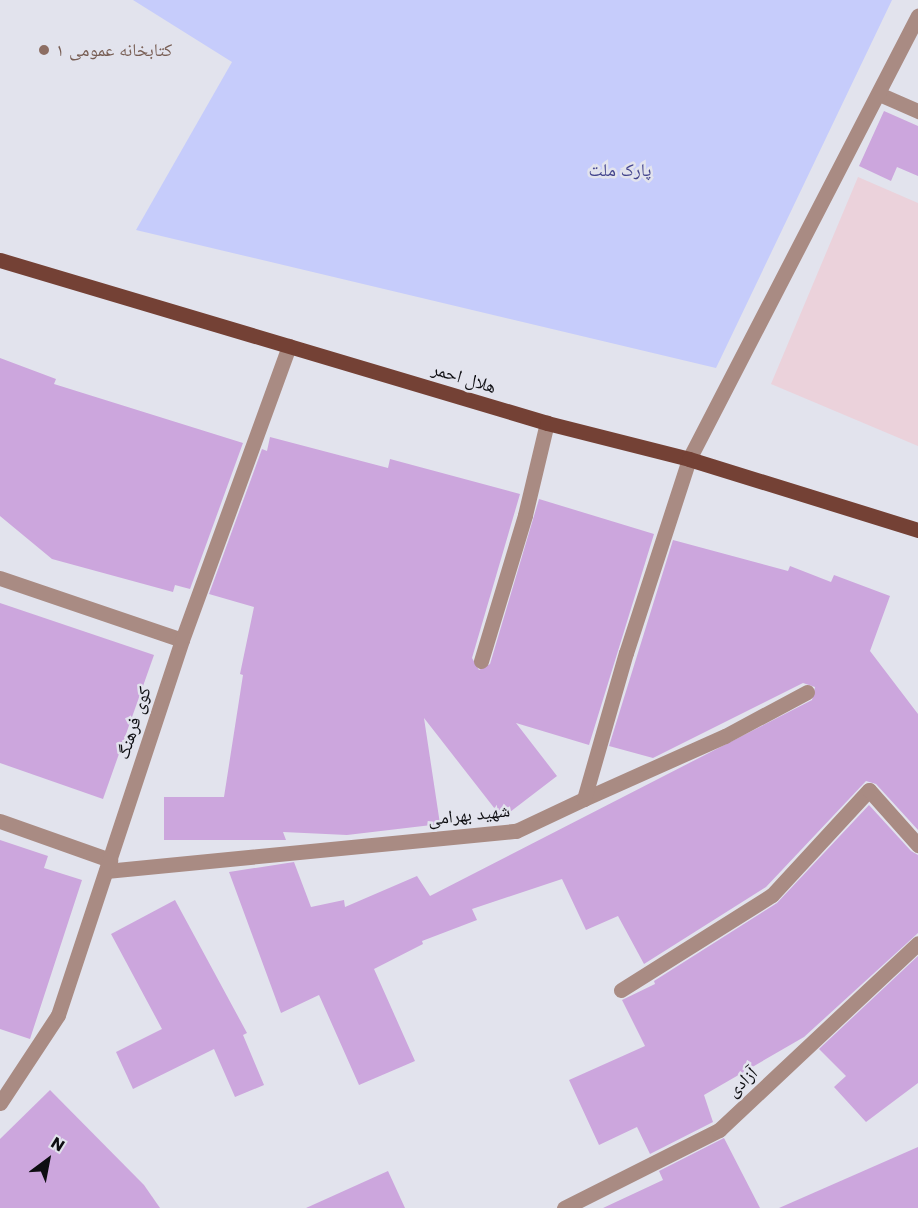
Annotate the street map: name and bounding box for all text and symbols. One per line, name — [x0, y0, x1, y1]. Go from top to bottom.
place label: کتابخانه عمومی ١ — [56, 39, 172, 61]
marker: کتابخانه عمومی ١ — [37, 43, 51, 57]
park label: پارک ملت — [589, 159, 651, 181]
street label: هلال احمر — [429, 358, 499, 398]
street label: کوی فرهنگ — [112, 684, 156, 762]
street label: شهید بهرامی — [427, 800, 511, 830]
street label: آزادی — [722, 1062, 762, 1102]
north arrow — [18, 1130, 78, 1190]
text: N — [47, 1131, 69, 1157]

